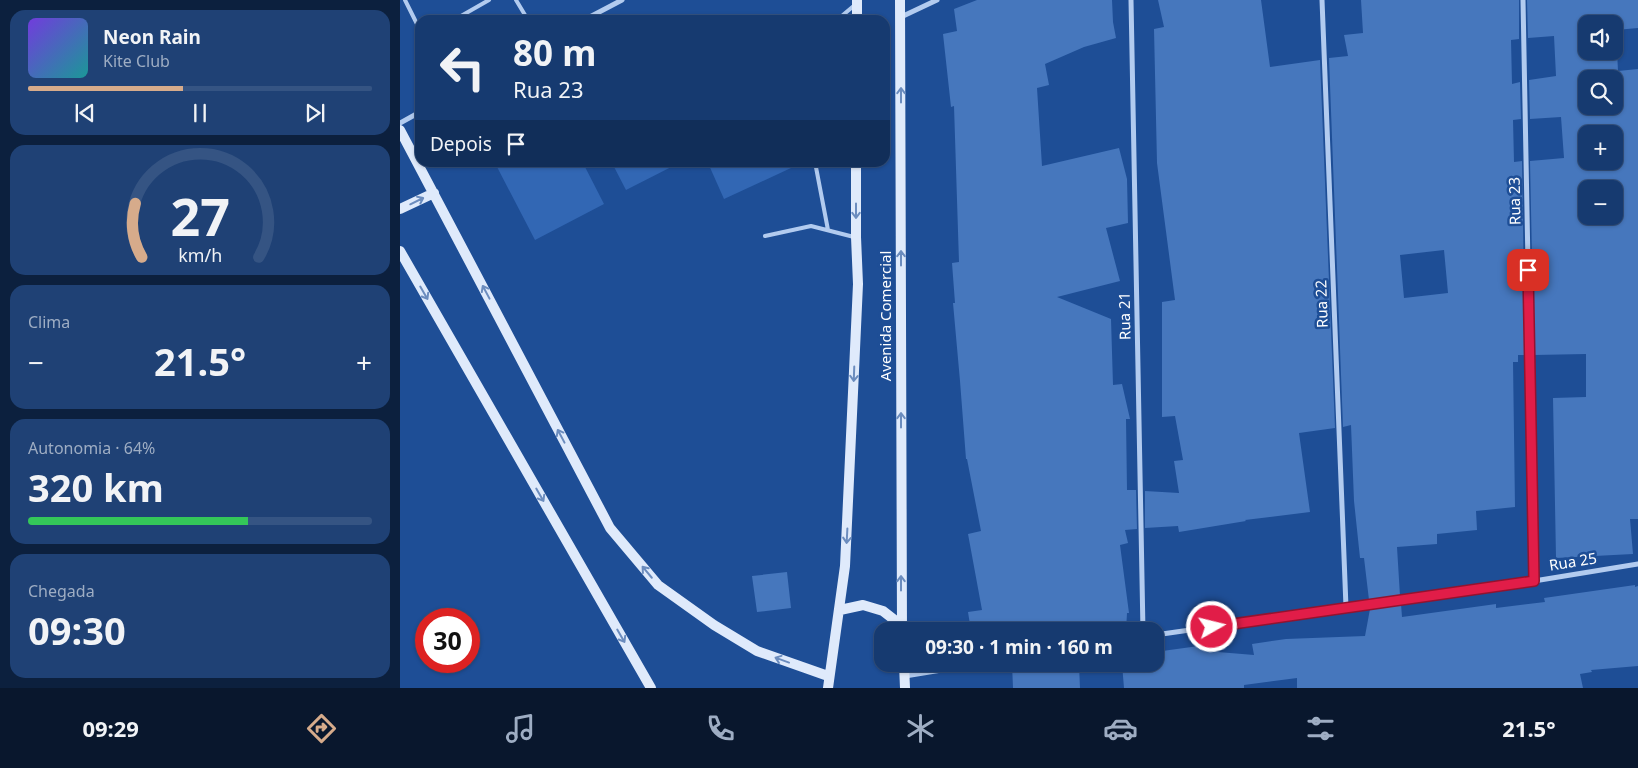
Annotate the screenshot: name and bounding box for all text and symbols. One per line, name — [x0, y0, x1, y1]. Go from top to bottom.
map controls — [1578, 15, 1623, 225]
button: sound — [1578, 15, 1623, 60]
text: Neon Rain — [103, 24, 201, 50]
text: 80 m — [513, 29, 596, 76]
icon: left — [430, 35, 495, 100]
text: Kite Club — [103, 50, 170, 72]
button: search — [1578, 70, 1623, 115]
text: Rua 23 — [513, 74, 584, 104]
one-way arrow — [896, 87, 906, 104]
icon: previous — [71, 99, 99, 127]
icon: pause — [186, 99, 214, 127]
icon: next — [301, 99, 329, 127]
button: + — [1578, 125, 1623, 170]
icon: arrive — [502, 130, 530, 158]
text: Depois — [430, 131, 492, 157]
street label: Rua 23 — [1504, 177, 1524, 225]
text: 27 — [170, 180, 230, 251]
button: − — [1578, 180, 1623, 225]
one-way arrow — [409, 196, 424, 206]
one-way arrow — [851, 202, 861, 219]
text: km/h — [178, 243, 222, 267]
pin — [1507, 249, 1549, 291]
one-way arrow — [896, 250, 906, 266]
street label: Avenida Comercial — [875, 251, 895, 381]
icon: arrive — [1514, 256, 1542, 284]
street label: Rua 22 — [1310, 280, 1332, 328]
one-way arrow — [481, 285, 490, 300]
one-way arrow — [420, 286, 430, 300]
street label: Rua 21 — [1114, 292, 1134, 340]
text: Clima — [28, 311, 70, 333]
text: 21.5° — [154, 335, 246, 387]
text: − — [28, 343, 44, 381]
text: + — [356, 343, 372, 381]
one-way arrow — [849, 365, 859, 381]
one-way arrow — [896, 412, 906, 428]
one-way arrow — [556, 428, 566, 443]
text: Autonomia · 64% — [28, 437, 155, 459]
text: 320 km — [28, 461, 164, 513]
one-way arrow — [535, 487, 545, 502]
one-way arrow — [842, 528, 851, 544]
street label: Rua 25 — [1548, 547, 1598, 575]
one-way arrow — [642, 566, 653, 579]
one-way arrow — [896, 575, 906, 591]
text: Chegada — [28, 580, 95, 602]
position arrow — [1185, 600, 1237, 652]
text: 09:30 — [28, 604, 126, 656]
speed limit sign: 30 — [415, 608, 480, 673]
one-way arrow — [616, 628, 626, 643]
text: 09:30 · 1 min · 160 m — [925, 634, 1113, 660]
one-way arrow — [775, 655, 791, 664]
icon: directions — [304, 711, 339, 746]
icon: music — [503, 711, 538, 746]
icon: phone — [703, 711, 738, 746]
icon: climate — [903, 711, 938, 746]
icon: car — [1103, 711, 1138, 746]
icon: filters — [1303, 711, 1338, 746]
text: 09:29 — [82, 713, 139, 743]
text: 21.5° — [1502, 713, 1556, 743]

